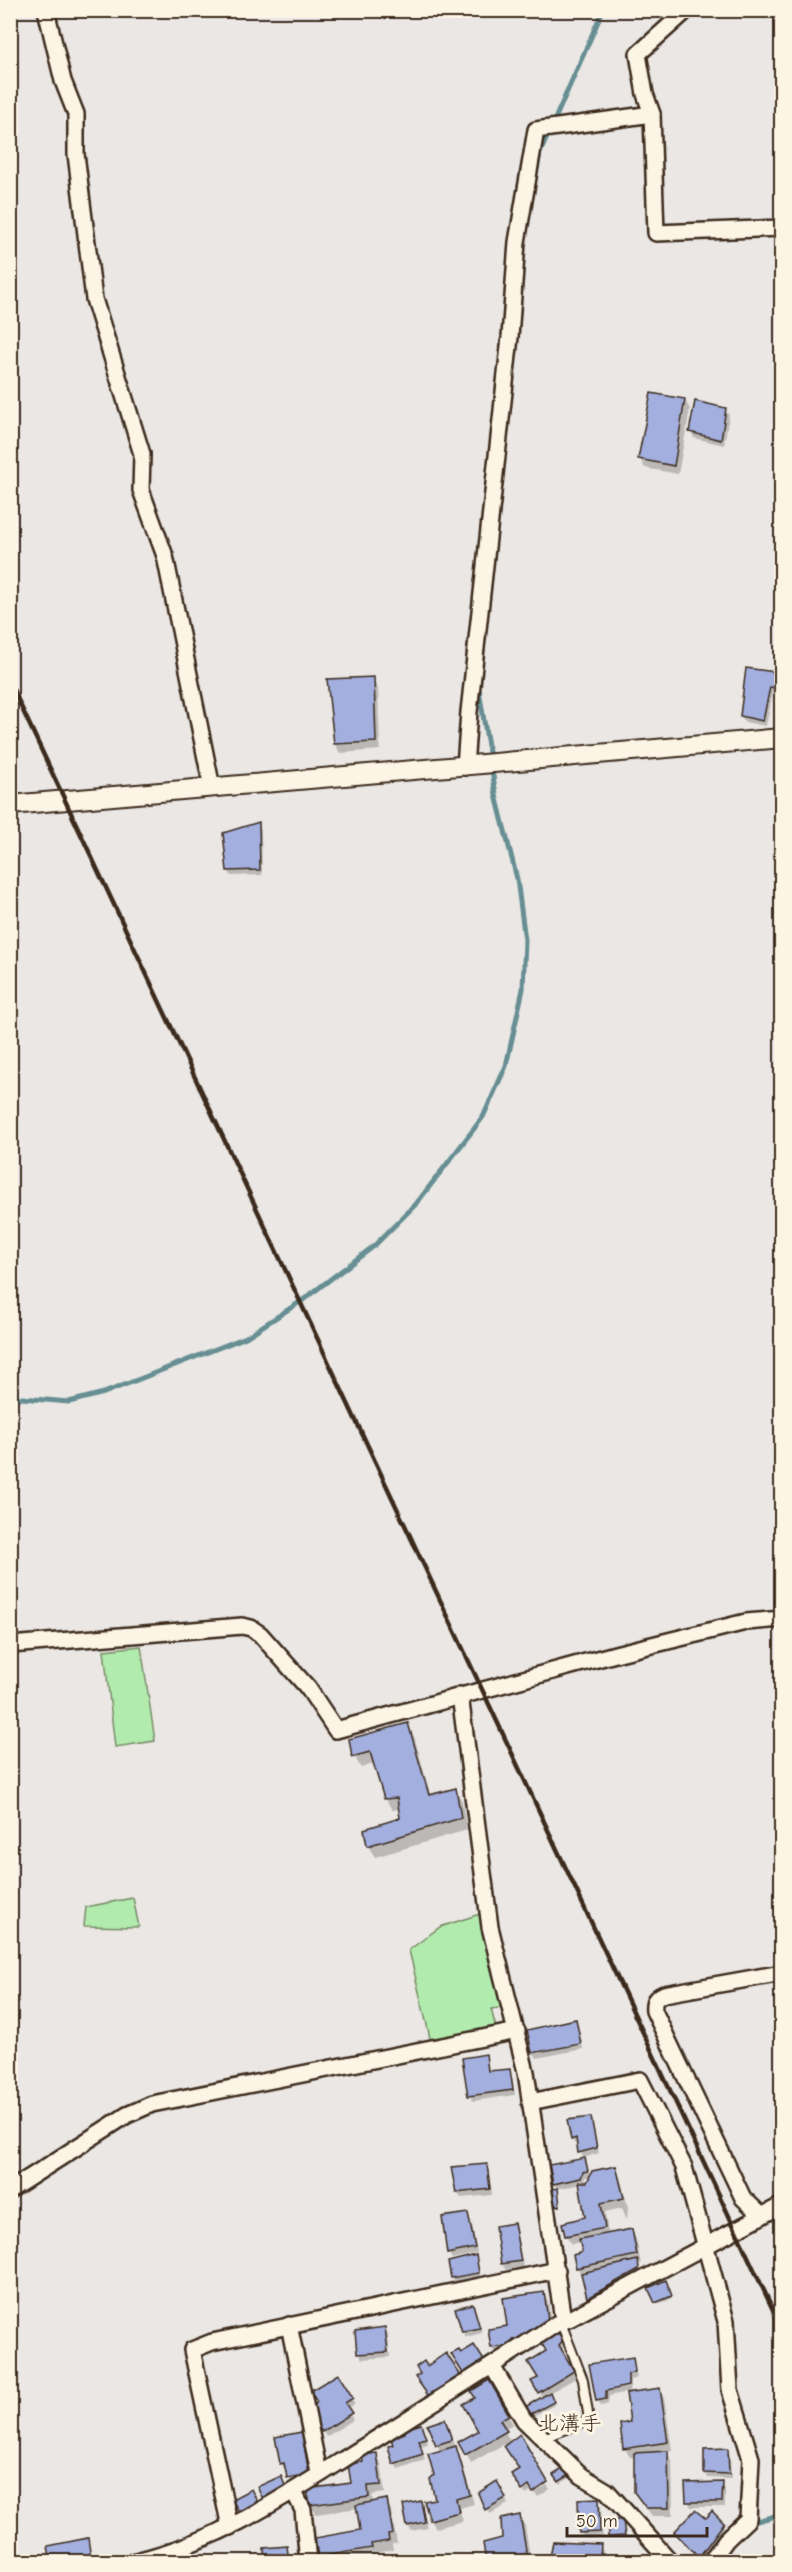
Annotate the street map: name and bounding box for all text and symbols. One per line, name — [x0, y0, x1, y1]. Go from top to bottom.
district label: 北溝手 — [539, 2411, 602, 2435]
scale bar — [567, 2500, 706, 2538]
text: 50 m — [576, 2511, 618, 2532]

